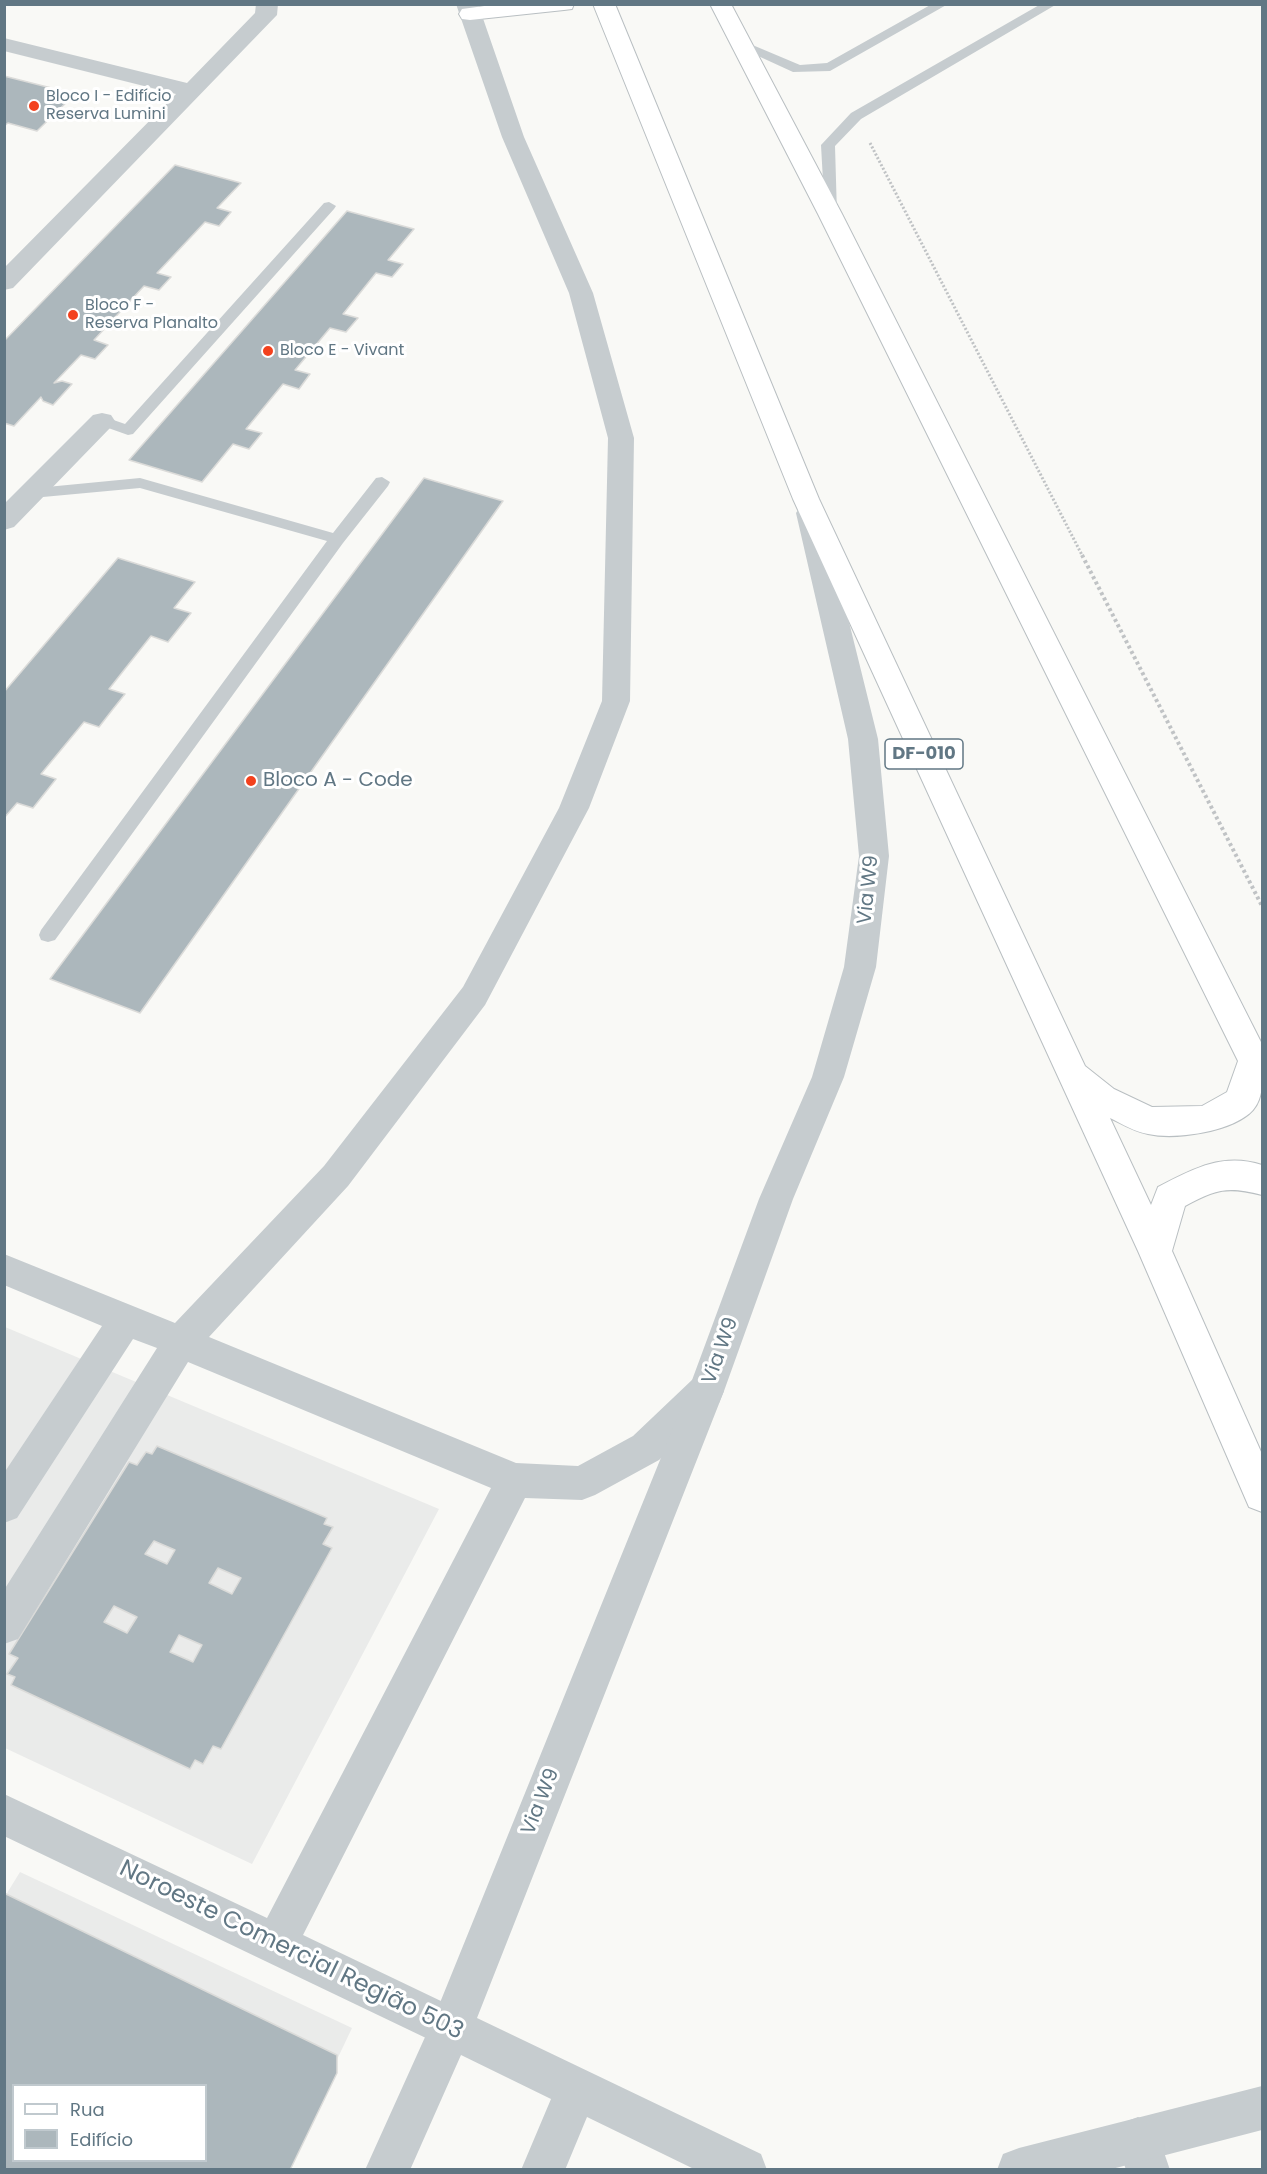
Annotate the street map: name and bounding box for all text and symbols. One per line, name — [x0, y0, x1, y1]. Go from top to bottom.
place label: Bloco I - Edifício Reserva Lumini — [46, 87, 172, 125]
marker: Bloco I - Edifício Reserva Lumini — [27, 99, 41, 113]
place label: Bloco F - Reserva Planalto — [85, 296, 218, 334]
marker: Bloco F - Reserva Planalto — [66, 308, 80, 322]
place label: Bloco E - Vivant — [280, 341, 404, 361]
marker: Bloco E - Vivant — [261, 344, 275, 358]
road number: DF-010 — [885, 739, 963, 769]
place label: Bloco A - Code — [263, 769, 413, 793]
marker: Bloco A - Code — [244, 774, 258, 788]
street label: Via W9 — [853, 854, 885, 926]
street label: Via W9 — [698, 1314, 744, 1388]
street label: Via W9 — [517, 1765, 565, 1839]
street label: Noroeste Comercial Região 503 — [114, 1855, 468, 2047]
legend — [12, 2084, 207, 2162]
text: Rua — [70, 2097, 105, 2122]
text: Edifício — [70, 2127, 133, 2152]

